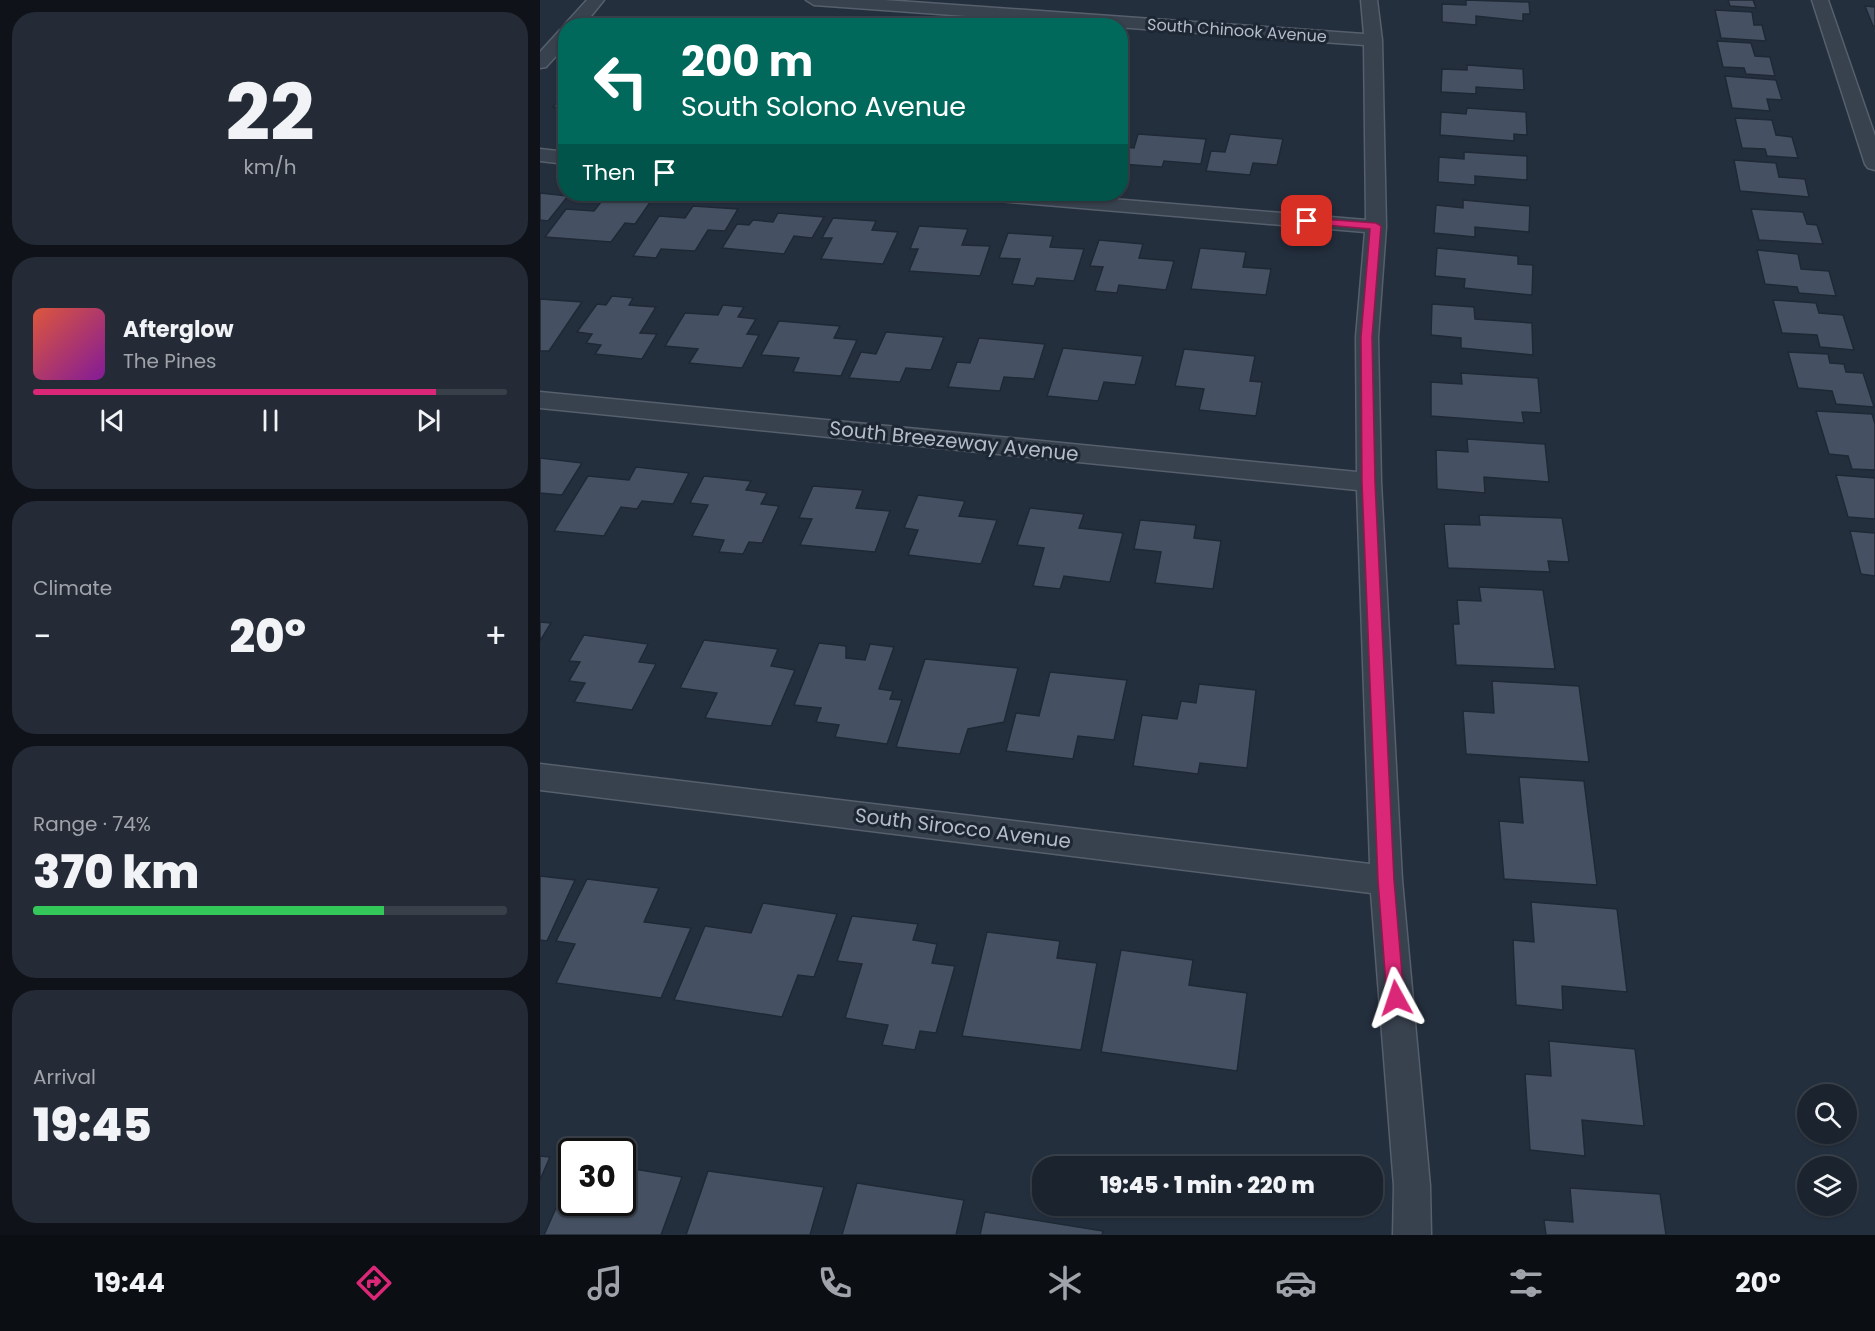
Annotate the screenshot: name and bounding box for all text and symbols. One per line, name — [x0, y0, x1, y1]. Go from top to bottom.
street label: South Chinook Avenue — [1146, 13, 1328, 48]
text: 200 m — [681, 32, 813, 91]
icon: left — [582, 42, 660, 120]
text: 22 — [225, 58, 315, 167]
text: South Solono Avenue — [681, 88, 966, 125]
text: km/h — [243, 153, 297, 181]
icon: arrive — [648, 156, 681, 189]
text: Then — [582, 157, 636, 188]
pin — [1281, 195, 1332, 246]
icon: arrive — [1290, 204, 1323, 237]
text: Afterglow — [123, 314, 234, 345]
text: The Pines — [123, 347, 217, 375]
icon: previous — [96, 404, 129, 437]
icon: pause — [254, 404, 287, 437]
icon: next — [412, 404, 445, 437]
street label: South Breezeway Avenue — [828, 414, 1080, 468]
text: Climate — [33, 574, 112, 602]
text: 20° — [229, 605, 306, 668]
text: − — [33, 613, 51, 660]
text: + — [484, 613, 507, 660]
street label: South Sirocco Avenue — [854, 801, 1072, 855]
text: Range · 74% — [33, 810, 151, 838]
text: 370 km — [33, 841, 199, 904]
position arrow — [1364, 966, 1428, 1030]
text: Arrival — [33, 1063, 96, 1091]
map controls — [1797, 1084, 1857, 1216]
button: search — [1797, 1084, 1857, 1144]
text: 19:45 — [33, 1094, 152, 1157]
speed limit sign: 30 — [558, 1138, 636, 1216]
button: layers — [1797, 1156, 1857, 1216]
text: 19:45 · 1 min · 220 m — [1100, 1170, 1315, 1201]
icon: directions — [353, 1262, 395, 1304]
icon: music — [584, 1262, 626, 1304]
icon: phone — [814, 1262, 856, 1304]
icon: climate — [1044, 1262, 1086, 1304]
icon: car — [1275, 1262, 1317, 1304]
icon: filters — [1505, 1262, 1547, 1304]
text: 19:44 — [94, 1264, 165, 1301]
text: 20° — [1735, 1264, 1781, 1301]

